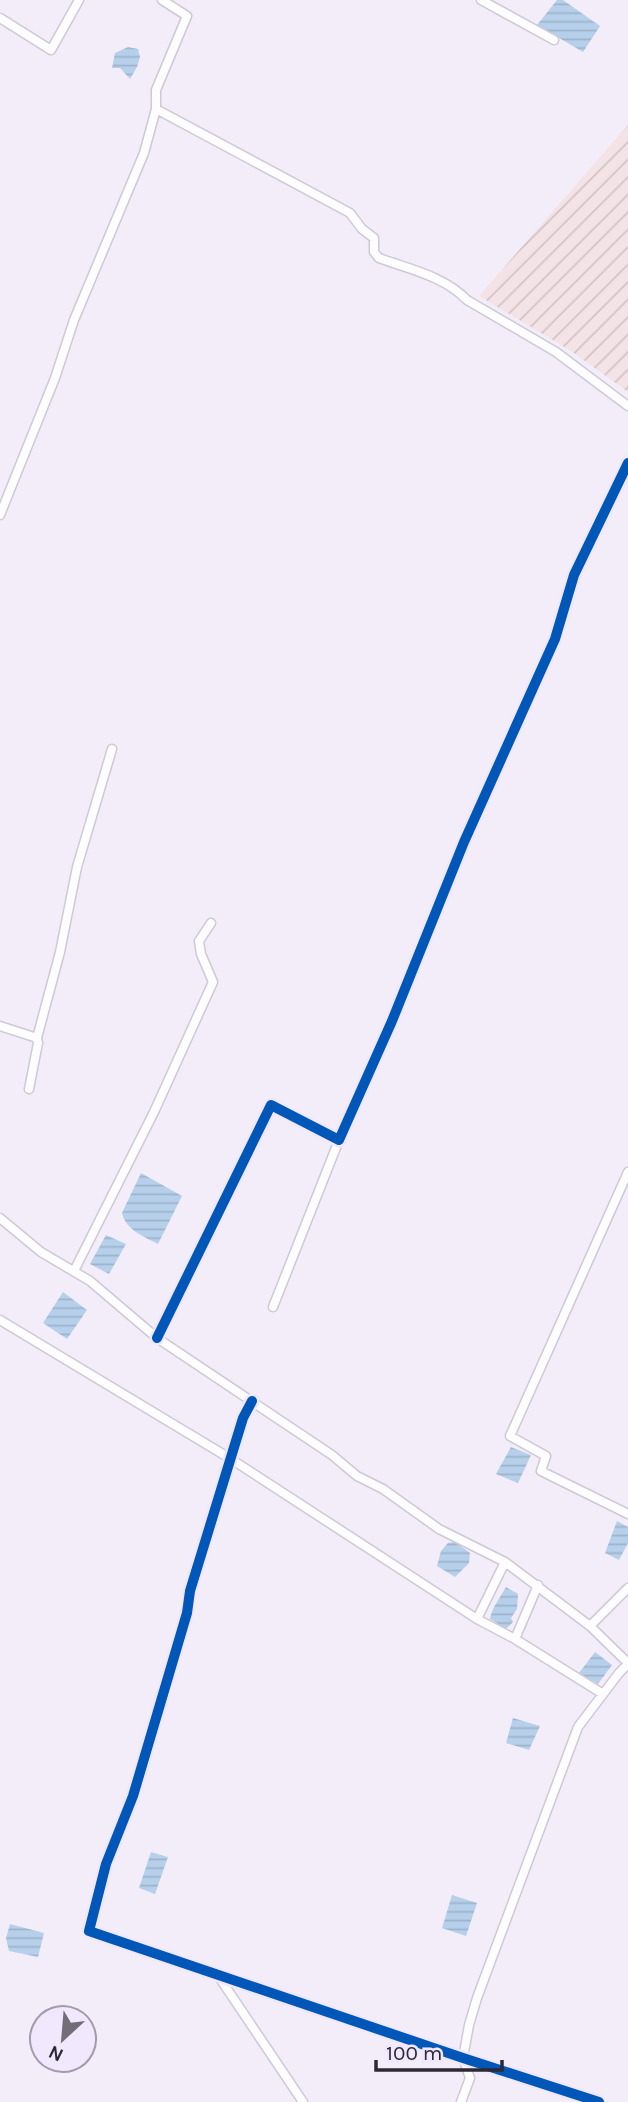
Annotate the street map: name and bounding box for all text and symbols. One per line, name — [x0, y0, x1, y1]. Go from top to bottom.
north arrow — [28, 2004, 98, 2074]
scale bar — [376, 2028, 502, 2072]
text: N — [45, 2041, 67, 2066]
text: 100 m — [386, 2041, 443, 2065]

